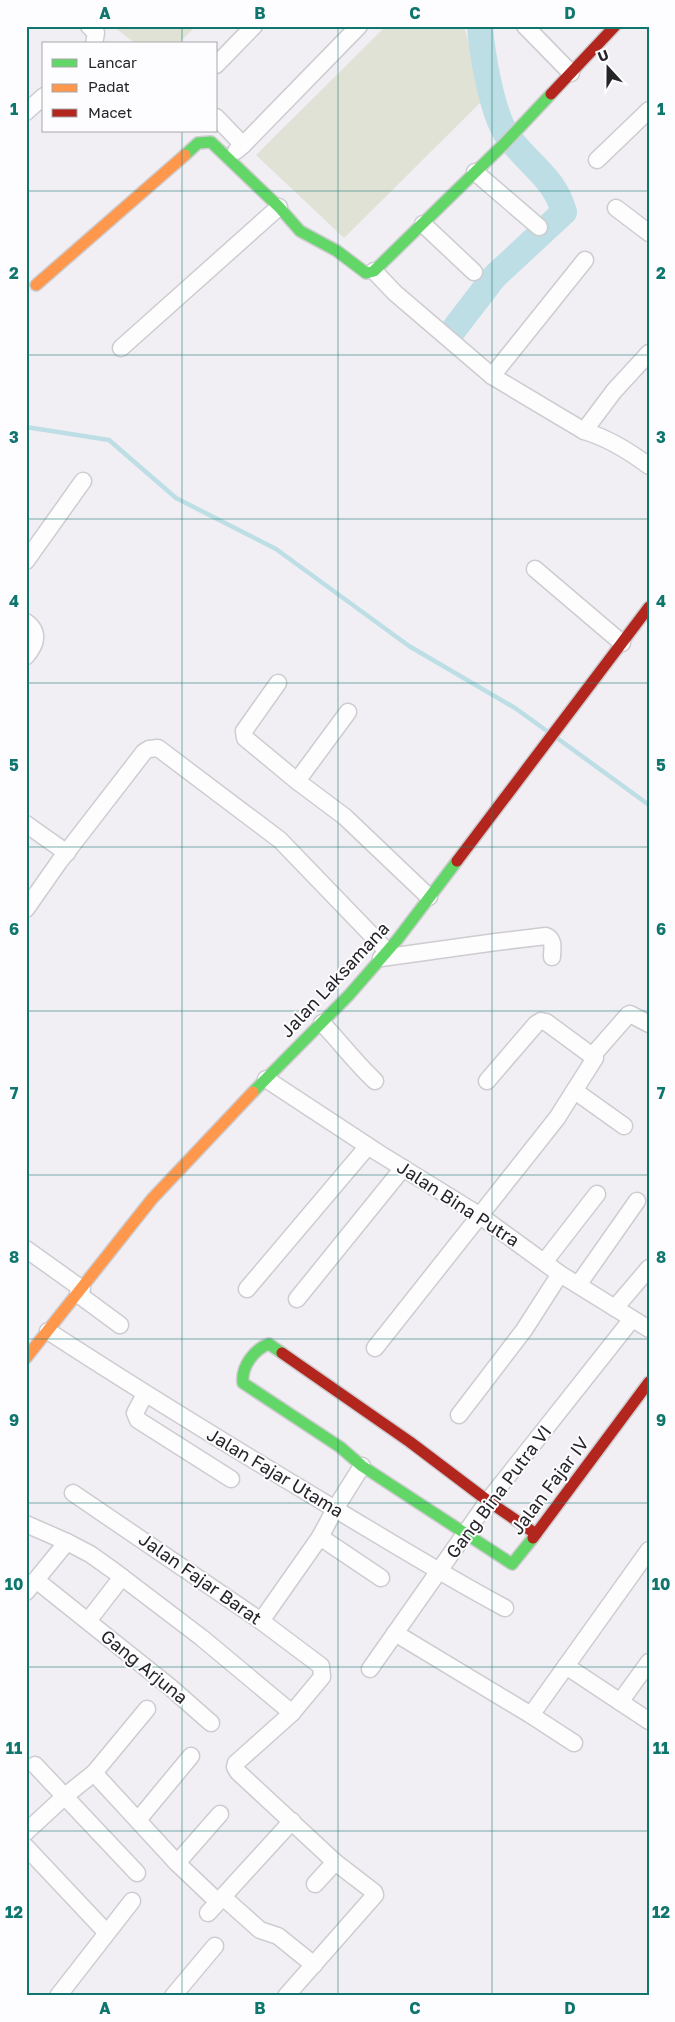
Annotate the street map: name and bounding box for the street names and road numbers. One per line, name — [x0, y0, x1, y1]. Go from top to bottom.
street label: Jalan Laksamana — [275, 917, 393, 1041]
street label: Jalan Bina Putra — [393, 1155, 524, 1251]
street label: Gang Bina Putra VI — [441, 1420, 556, 1562]
street label: Jalan Fajar Utama — [203, 1423, 348, 1522]
street label: Jalan Fajar IV — [505, 1432, 593, 1539]
street label: Jalan Fajar Barat — [135, 1528, 266, 1629]
street label: Gang Arjuna — [97, 1624, 193, 1708]

